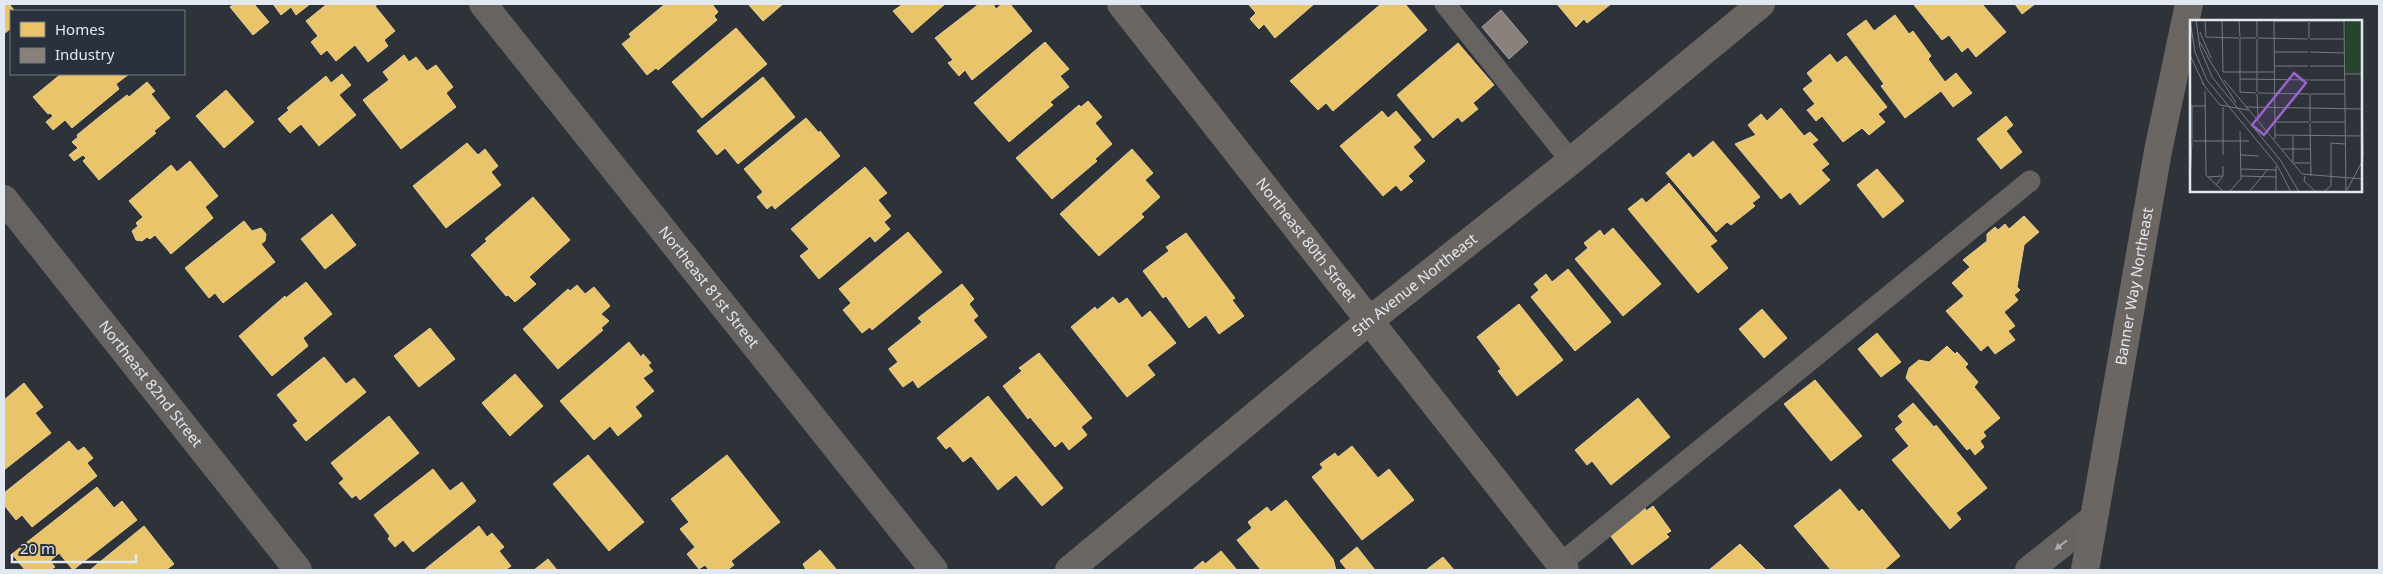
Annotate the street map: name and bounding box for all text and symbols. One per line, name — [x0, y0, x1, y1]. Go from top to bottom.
legend — [10, 10, 185, 75]
text: Homes — [55, 19, 105, 39]
inset map — [2190, 20, 2363, 192]
text: Industry — [55, 44, 115, 64]
street label: Northeast 80th Street — [1252, 173, 1362, 306]
street label: Banner Way Northeast — [2110, 205, 2157, 367]
street label: Northeast 81st Street — [655, 221, 764, 352]
street label: 5th Avenue Northeast — [1347, 228, 1481, 340]
street label: Northeast 82nd Street — [95, 316, 208, 451]
scale bar — [12, 532, 136, 564]
text: 20 m — [20, 538, 55, 558]
one-way arrow — [2055, 539, 2068, 550]

